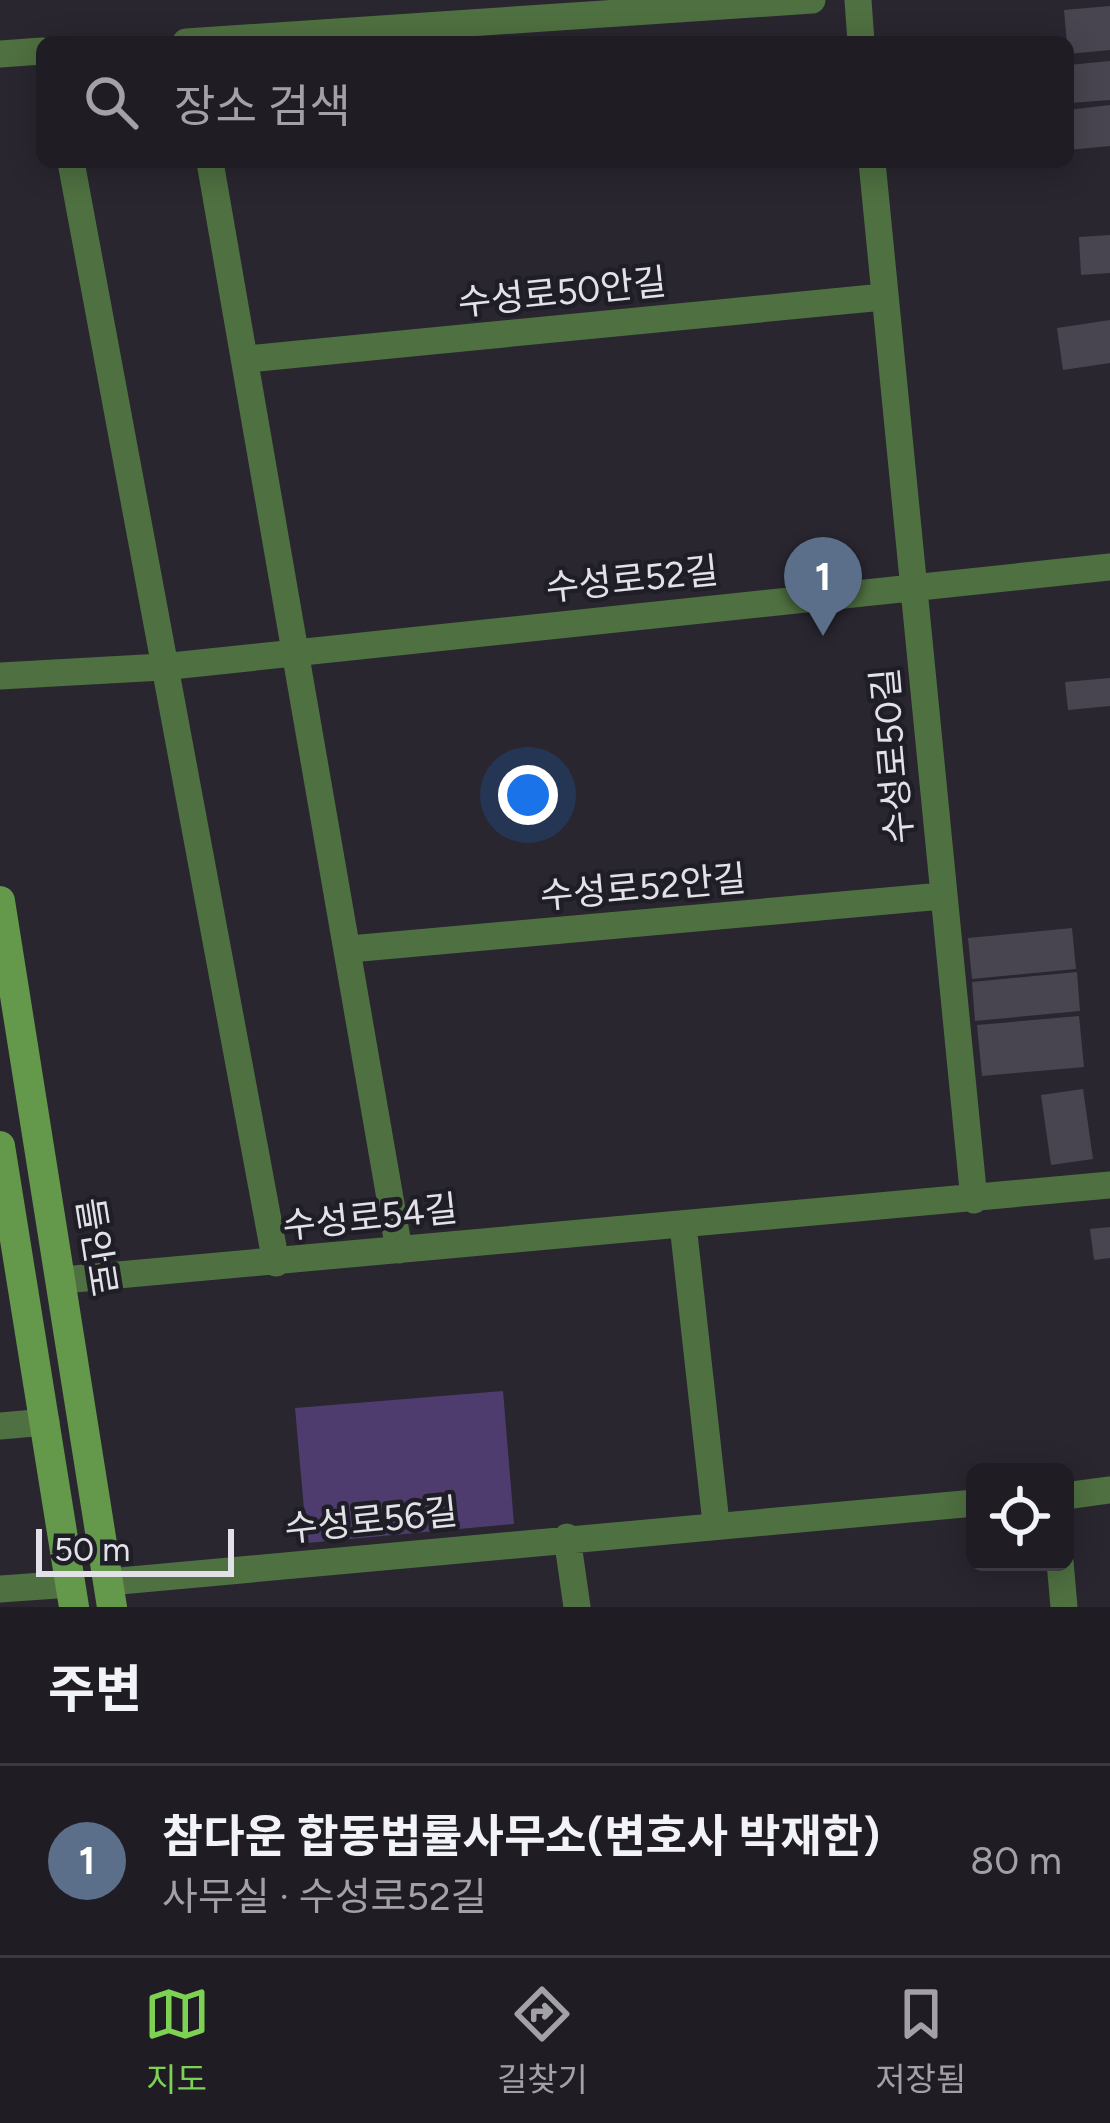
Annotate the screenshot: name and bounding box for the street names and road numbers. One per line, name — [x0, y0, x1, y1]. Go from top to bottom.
street label: 수성로50안길 — [456, 260, 668, 324]
street label: 수성로52길 — [544, 549, 720, 609]
street label: 수성로50길 — [863, 666, 921, 846]
street label: 수성로52안길 — [538, 857, 748, 917]
street label: 수성로54길 — [280, 1186, 460, 1248]
street label: 들안로 — [68, 1195, 126, 1299]
street label: 수성로56길 — [282, 1490, 460, 1550]

